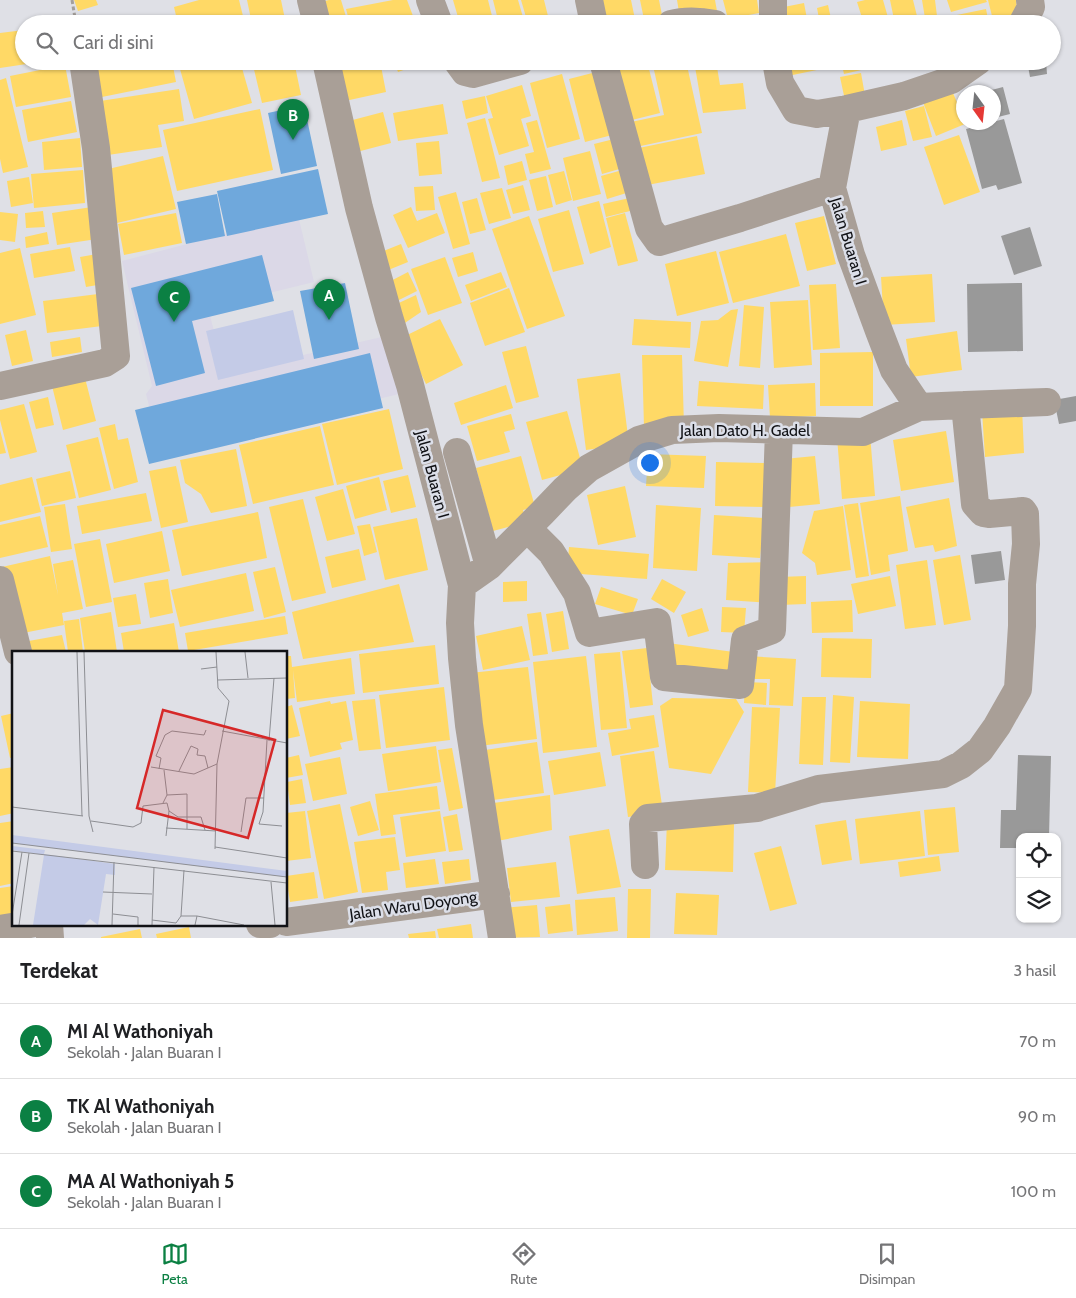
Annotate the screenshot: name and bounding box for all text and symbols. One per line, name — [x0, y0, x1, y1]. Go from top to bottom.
search box — [15, 15, 1061, 70]
icon: search — [33, 29, 61, 57]
text: Cari di sini — [73, 31, 154, 54]
north arrow — [956, 85, 1001, 130]
pin: B — [277, 99, 309, 140]
street label: Jalan Buaran I — [826, 194, 871, 287]
pin: A — [313, 279, 345, 320]
pin: C — [158, 281, 190, 322]
street label: Jalan Dato H. Gadel — [679, 421, 810, 440]
street label: Jalan Buaran I — [411, 427, 453, 520]
your location — [637, 450, 663, 476]
inset map — [12, 651, 288, 926]
map controls — [1016, 833, 1061, 923]
button: locate — [1016, 833, 1061, 878]
button: layers — [1016, 878, 1061, 923]
street label: Jalan Waru Doyong — [347, 887, 479, 924]
text: Terdekat — [20, 958, 98, 983]
text: 3 hasil — [1014, 961, 1056, 980]
text: MI Al Wathoniyah — [67, 1020, 213, 1043]
text: A — [31, 1032, 41, 1051]
text: 70 m — [1019, 1032, 1056, 1051]
text: Sekolah · Jalan Buaran I — [67, 1043, 222, 1062]
text: TK Al Wathoniyah — [67, 1095, 215, 1118]
text: B — [31, 1107, 41, 1126]
text: 90 m — [1018, 1107, 1056, 1126]
text: Sekolah · Jalan Buaran I — [67, 1118, 222, 1137]
text: MA Al Wathoniyah 5 — [67, 1170, 234, 1193]
text: C — [31, 1182, 41, 1201]
text: 100 m — [1011, 1182, 1056, 1201]
text: Sekolah · Jalan Buaran I — [67, 1193, 222, 1212]
tab: Peta — [161, 1240, 189, 1288]
tab: Rute — [510, 1240, 538, 1288]
tab: Disimpan — [859, 1240, 915, 1288]

